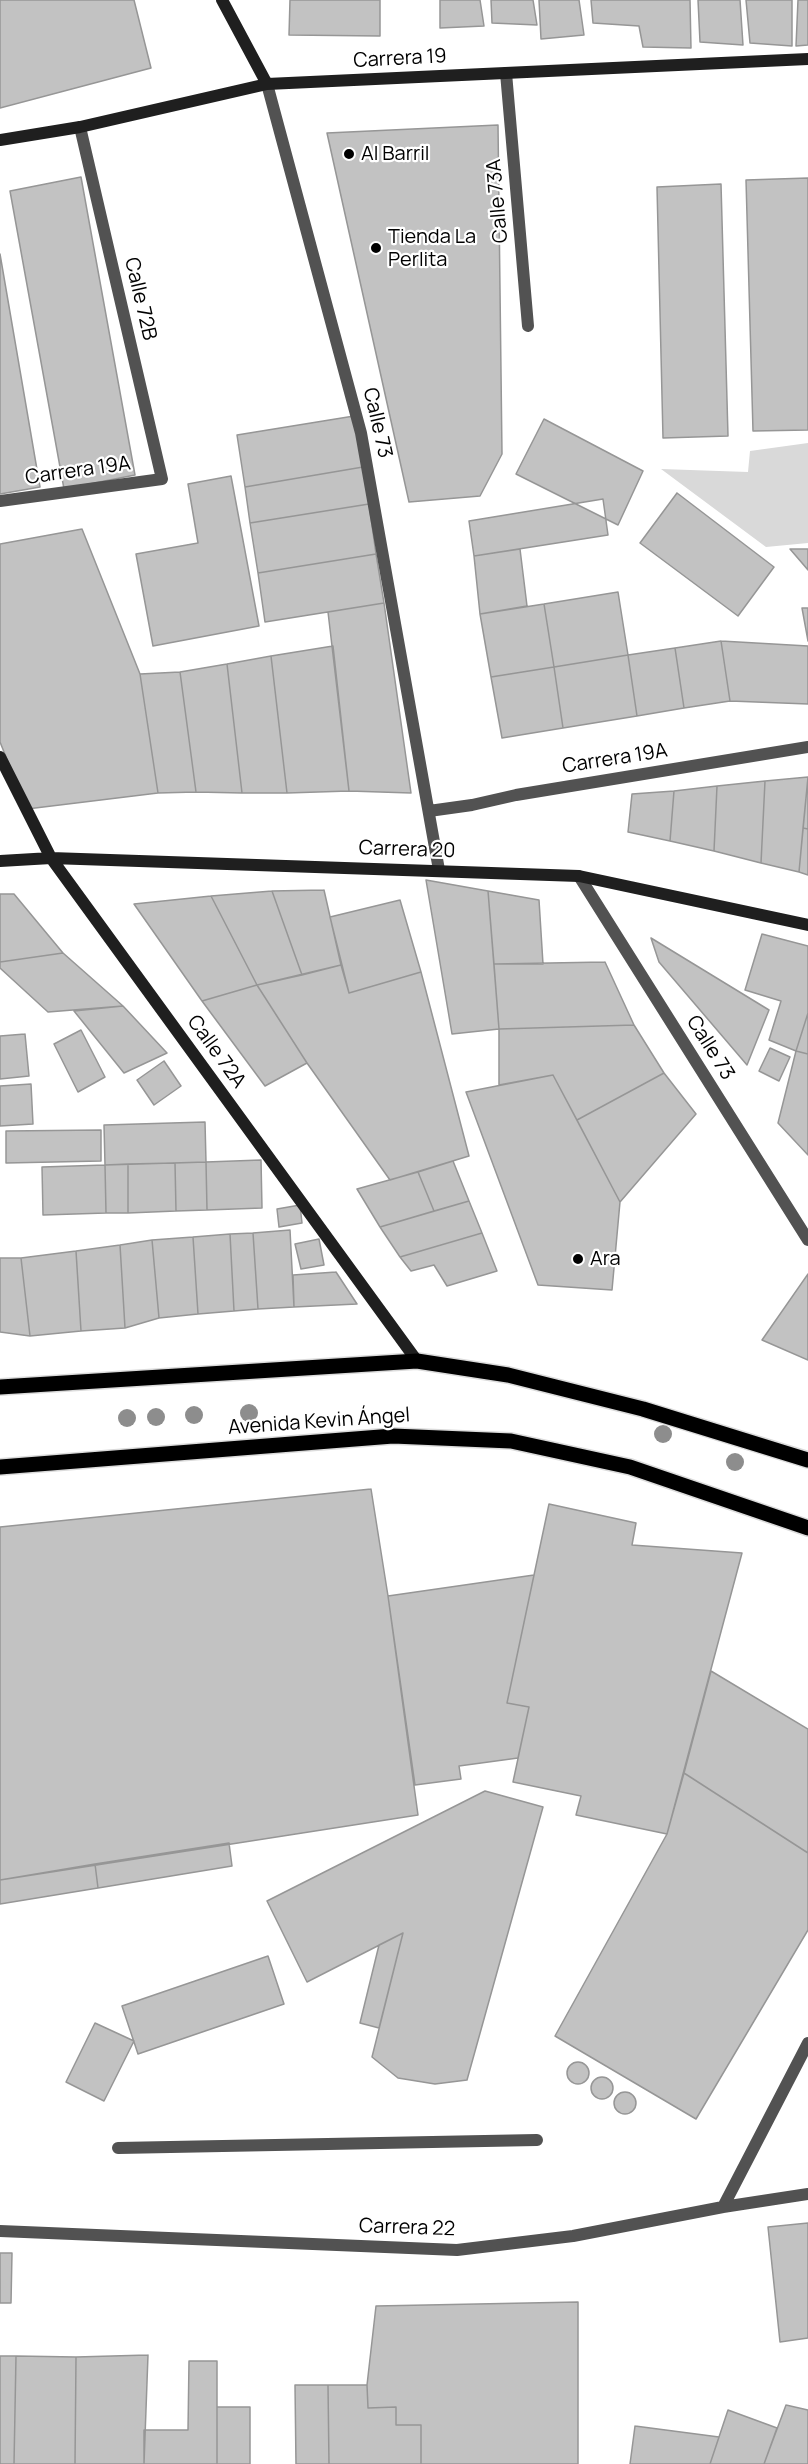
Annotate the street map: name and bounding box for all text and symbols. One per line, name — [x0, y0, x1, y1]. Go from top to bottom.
street label: Carrera 19 — [353, 45, 447, 73]
place label: Al Barril — [361, 142, 429, 166]
marker: Al Barril — [342, 147, 356, 161]
street label: Calle 73A — [482, 158, 514, 244]
place label: Tienda La Perlita — [388, 225, 476, 272]
marker: Tienda La Perlita — [369, 241, 383, 255]
street label: Calle 72B — [119, 255, 161, 343]
street label: Calle 73 — [357, 385, 397, 461]
street label: Carrera 19A — [24, 452, 132, 490]
street label: Carrera 19A — [561, 739, 669, 779]
street label: Carrera 20 — [358, 836, 456, 864]
street label: Calle 72A — [182, 1011, 250, 1093]
street label: Calle 73 — [681, 1011, 739, 1085]
place label: Ara — [590, 1247, 621, 1271]
marker: Ara — [571, 1252, 585, 1266]
street label: Avenida Kevin Ángel — [227, 1404, 411, 1440]
street label: Carrera 22 — [359, 2214, 455, 2242]

